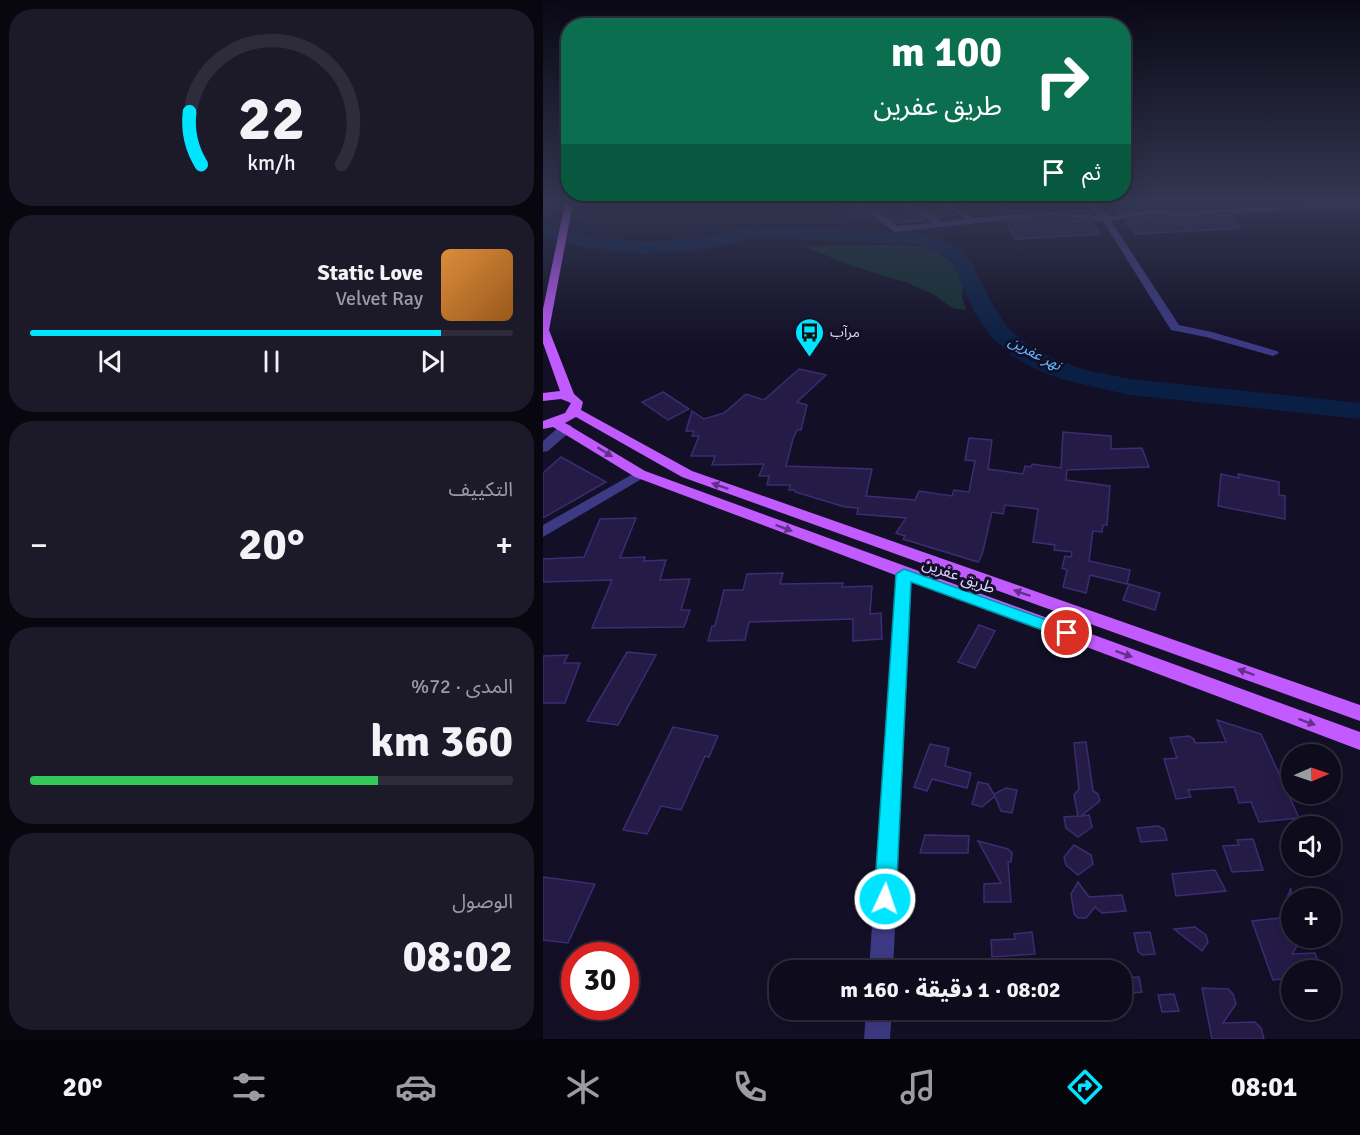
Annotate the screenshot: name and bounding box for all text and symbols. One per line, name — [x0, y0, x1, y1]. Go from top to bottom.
text: 100 m — [891, 27, 1002, 78]
icon: right — [1023, 42, 1101, 120]
text: 22 — [238, 80, 305, 157]
text: طريق عفرين — [873, 90, 1002, 123]
text: km/h — [247, 150, 296, 176]
icon: arrive — [1037, 156, 1070, 189]
text: ثم — [1082, 159, 1101, 186]
text: Static Love — [317, 259, 423, 286]
text: Velvet Ray — [335, 286, 423, 311]
bus stop icon: مرآب — [793, 316, 825, 358]
place label: مرآب — [830, 324, 860, 341]
water label: نهر عفرين — [1006, 332, 1066, 375]
icon: previous — [94, 345, 127, 378]
icon: pause — [255, 345, 288, 378]
icon: next — [416, 345, 449, 378]
one-way arrow — [597, 446, 613, 457]
text: التكييف — [449, 477, 513, 502]
one-way arrow — [711, 480, 729, 490]
text: 20° — [238, 517, 305, 572]
one-way arrow — [775, 523, 793, 533]
text: − — [30, 525, 48, 566]
text: + — [495, 525, 513, 566]
street label: طريق عفرين — [919, 554, 998, 598]
one-way arrow — [1013, 588, 1031, 598]
pin — [1041, 607, 1092, 658]
icon: arrive — [1050, 616, 1083, 649]
one-way arrow — [1115, 650, 1133, 660]
one-way arrow — [1237, 667, 1255, 677]
text: المدى · 72% — [411, 674, 513, 699]
text: 360 km — [370, 714, 513, 769]
one-way arrow — [1298, 717, 1316, 727]
north arrow — [1281, 744, 1341, 804]
map controls — [1281, 744, 1341, 1020]
button: sound — [1281, 816, 1341, 876]
position arrow — [853, 867, 917, 931]
button: + — [1281, 888, 1341, 948]
text: الوصول — [452, 889, 513, 914]
text: 08:02 — [403, 929, 513, 984]
speed limit sign: 30 — [561, 942, 639, 1020]
button: − — [1281, 960, 1341, 1020]
text: 08:02 · 1 دقيقة · 160 m — [840, 976, 1061, 1003]
icon: filters — [228, 1066, 270, 1108]
icon: car — [395, 1066, 437, 1108]
icon: climate — [562, 1066, 604, 1108]
icon: phone — [729, 1066, 771, 1108]
icon: music — [897, 1066, 939, 1108]
icon: directions — [1064, 1066, 1106, 1108]
text: 20° — [63, 1071, 103, 1104]
text: 08:01 — [1231, 1071, 1297, 1104]

